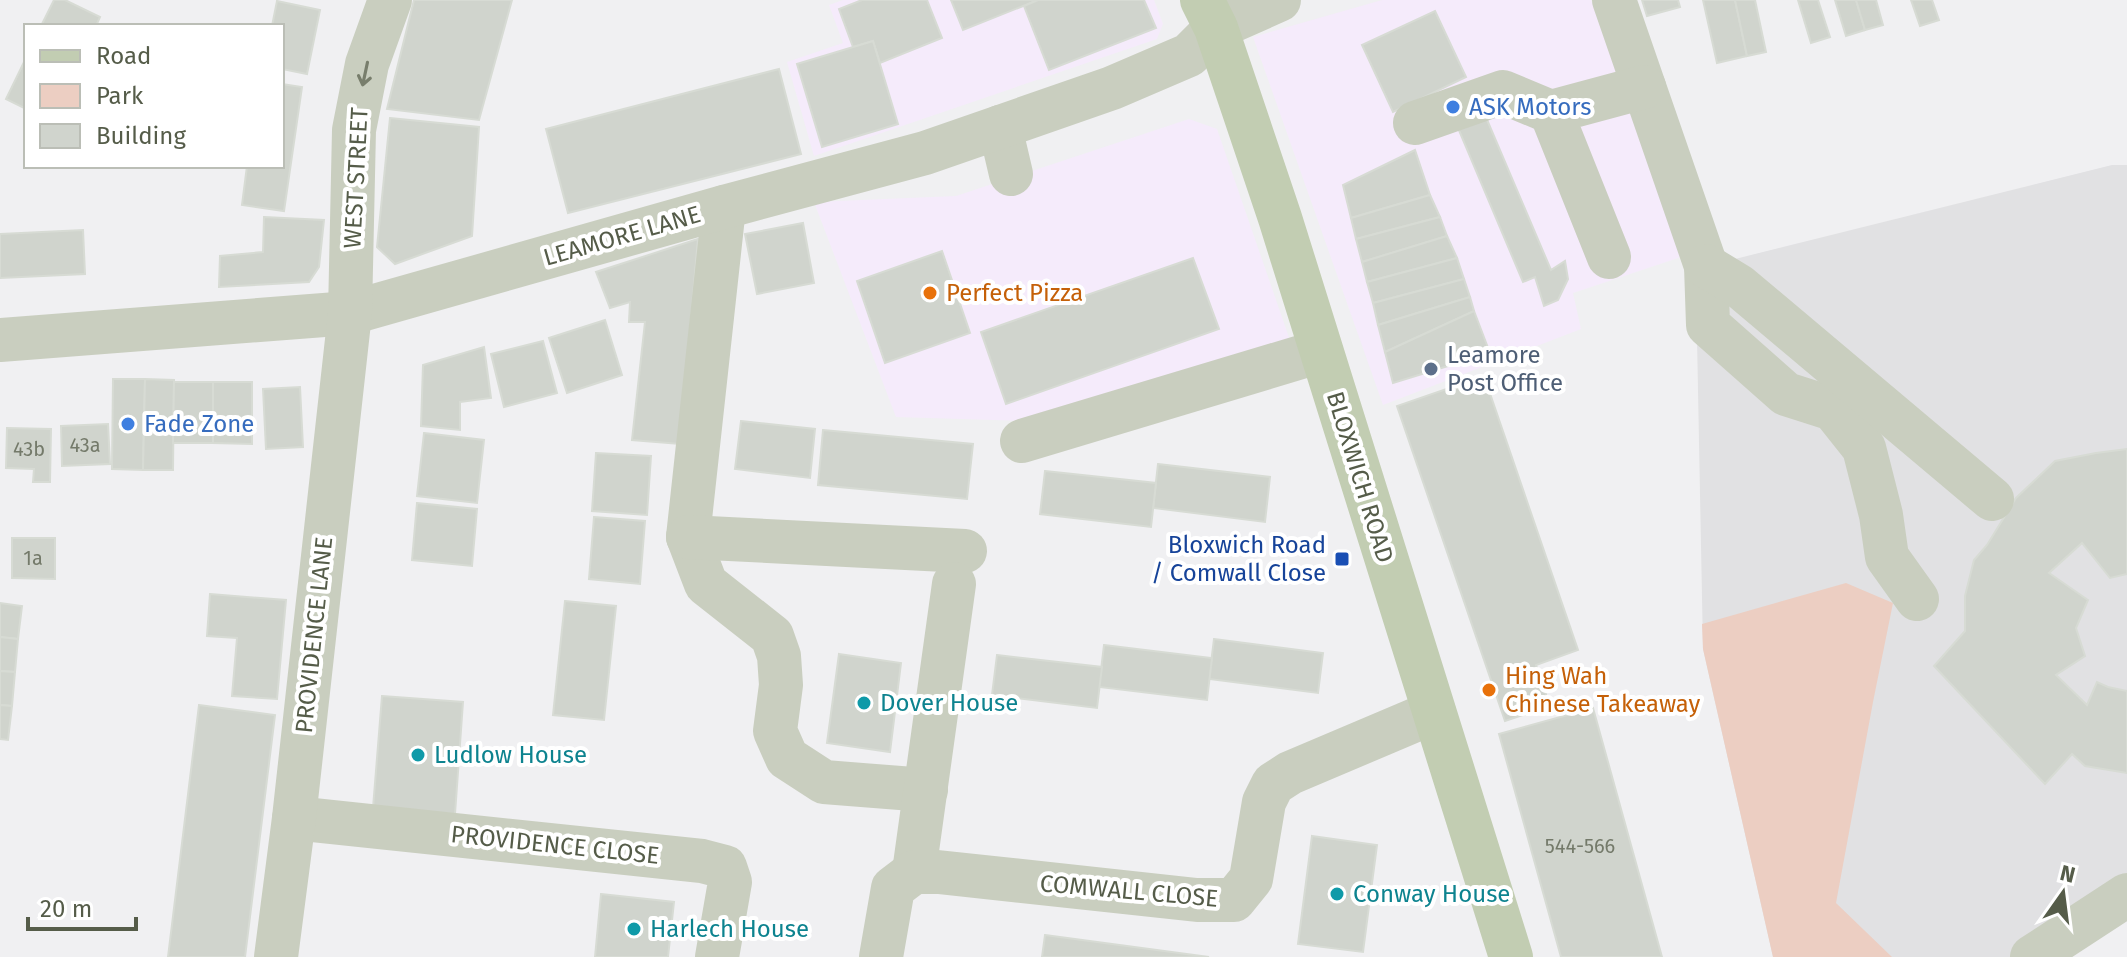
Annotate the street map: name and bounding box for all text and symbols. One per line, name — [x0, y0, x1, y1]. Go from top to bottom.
legend — [24, 24, 284, 168]
text: Road — [96, 42, 151, 70]
one-way arrow — [357, 61, 372, 86]
text: Park — [96, 82, 144, 110]
place label: ASK Motors — [1469, 93, 1591, 121]
marker: ASK Motors — [1444, 98, 1462, 116]
street label: WEST STREET — [338, 106, 374, 249]
text: Building — [96, 122, 186, 150]
street label: LEAMORE LANE — [540, 200, 704, 272]
place label: Perfect Pizza — [946, 279, 1083, 307]
marker: Perfect Pizza — [921, 284, 939, 302]
place label: Leamore Post Office — [1447, 341, 1563, 397]
marker: Leamore Post Office — [1422, 360, 1440, 378]
street label: BLOXWICH ROAD — [1321, 388, 1399, 566]
place label: Fade Zone — [144, 410, 254, 438]
marker: Fade Zone — [119, 415, 137, 433]
house number: 43a — [69, 433, 101, 457]
house number: 43b — [13, 437, 45, 461]
place label: Bloxwich Road / Comwall Close — [1151, 531, 1326, 587]
street label: PROVIDENCE LANE — [290, 535, 338, 735]
house number: 1a — [23, 546, 43, 570]
marker: Bloxwich Road / Comwall Close — [1333, 550, 1351, 568]
place label: Hing Wah Chinese Takeaway — [1505, 662, 1701, 718]
marker: Hing Wah Chinese Takeaway — [1480, 681, 1498, 699]
place label: Dover House — [880, 689, 1018, 717]
marker: Dover House — [855, 694, 873, 712]
place label: Ludlow House — [434, 741, 587, 769]
marker: Ludlow House — [409, 746, 427, 764]
street label: PROVIDENCE CLOSE — [449, 820, 661, 870]
house number: 544-566 — [1545, 834, 1615, 858]
north arrow — [2023, 853, 2103, 933]
text: N — [2057, 859, 2078, 889]
street label: COMWALL CLOSE — [1039, 869, 1219, 913]
place label: Conway House — [1353, 880, 1510, 908]
scale bar — [28, 881, 136, 931]
marker: Conway House — [1328, 885, 1346, 903]
text: 20 m — [40, 895, 92, 923]
place label: Harlech House — [650, 915, 809, 943]
marker: Harlech House — [625, 920, 643, 938]

